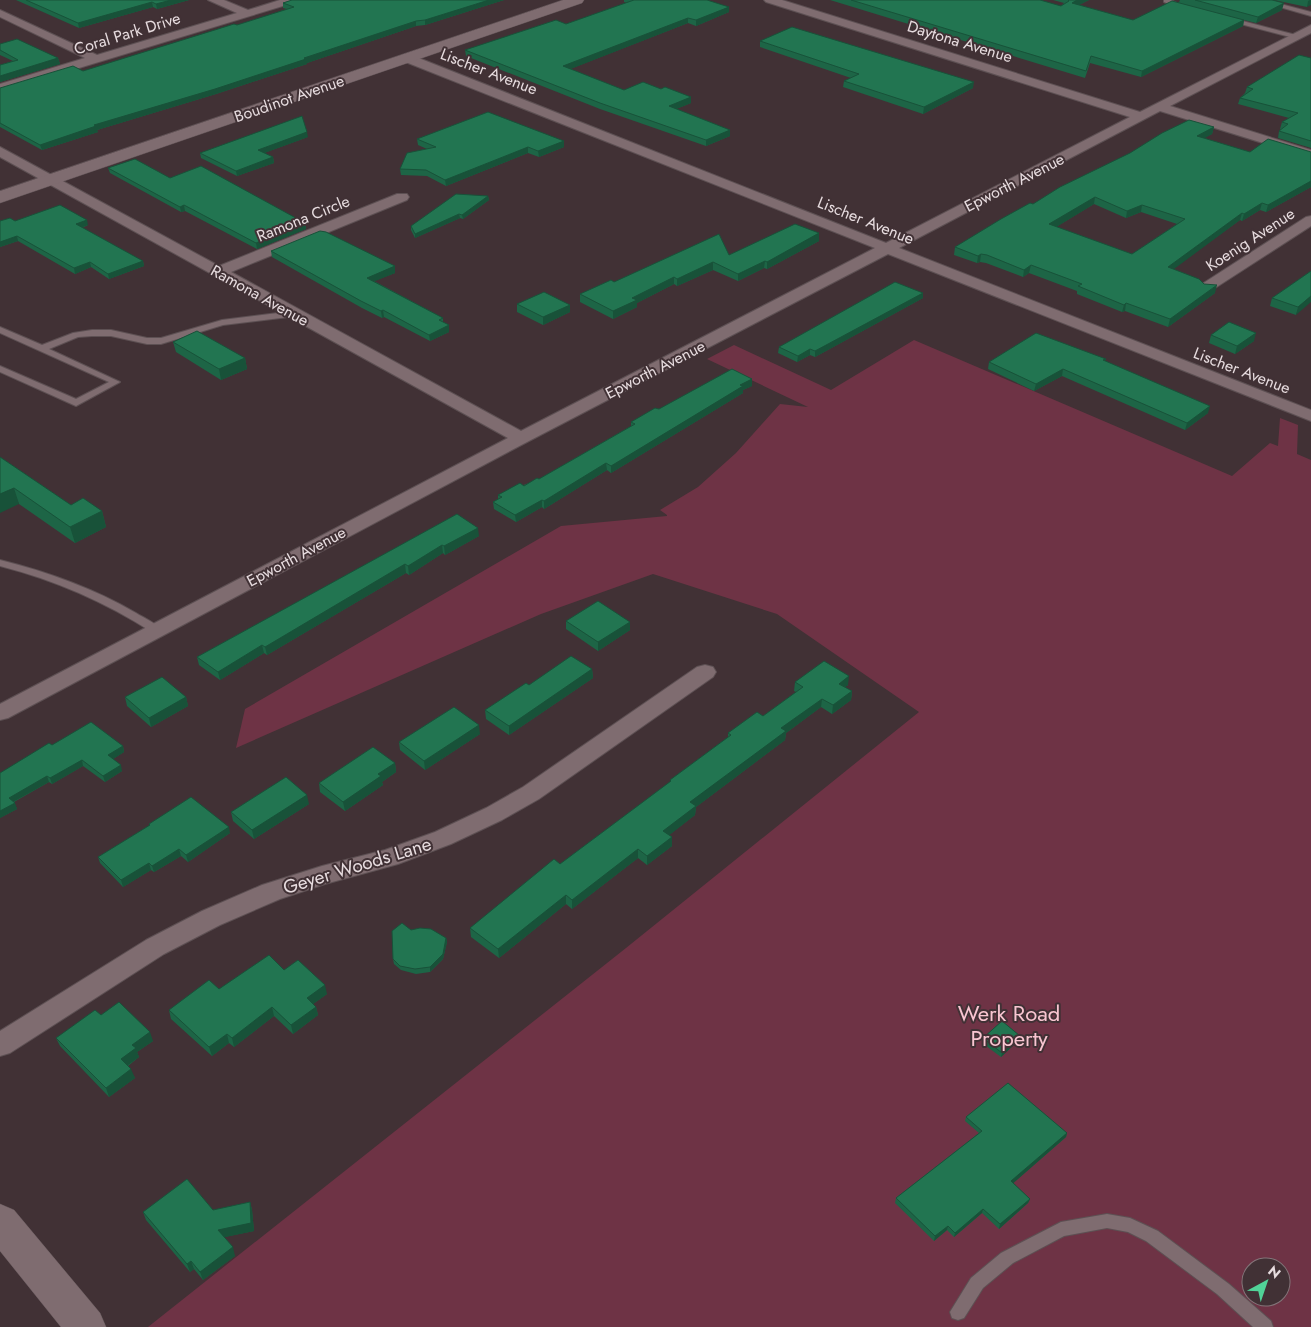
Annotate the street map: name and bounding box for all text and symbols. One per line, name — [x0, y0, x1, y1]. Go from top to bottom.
street label: Coral Park Drive — [71, 6, 183, 61]
street label: Daytona Avenue — [904, 15, 1015, 68]
street label: Lischer Avenue — [437, 42, 541, 101]
street label: Boudinot Avenue — [231, 69, 347, 128]
street label: Epworth Avenue — [960, 147, 1068, 218]
street label: Ramona Circle — [253, 189, 353, 248]
street label: Lischer Avenue — [814, 191, 918, 250]
street label: Koenig Avenue — [1201, 202, 1299, 277]
street label: Ramona Avenue — [207, 259, 313, 332]
street label: Epworth Avenue — [601, 334, 709, 405]
street label: Lischer Avenue — [1190, 341, 1294, 400]
street label: Epworth Avenue — [243, 521, 350, 592]
street label: Geyer Woods Lane — [280, 830, 435, 901]
park label: Werk Road Property — [958, 997, 1060, 1054]
north arrow — [1241, 1257, 1291, 1307]
text: N — [1264, 1261, 1285, 1283]

